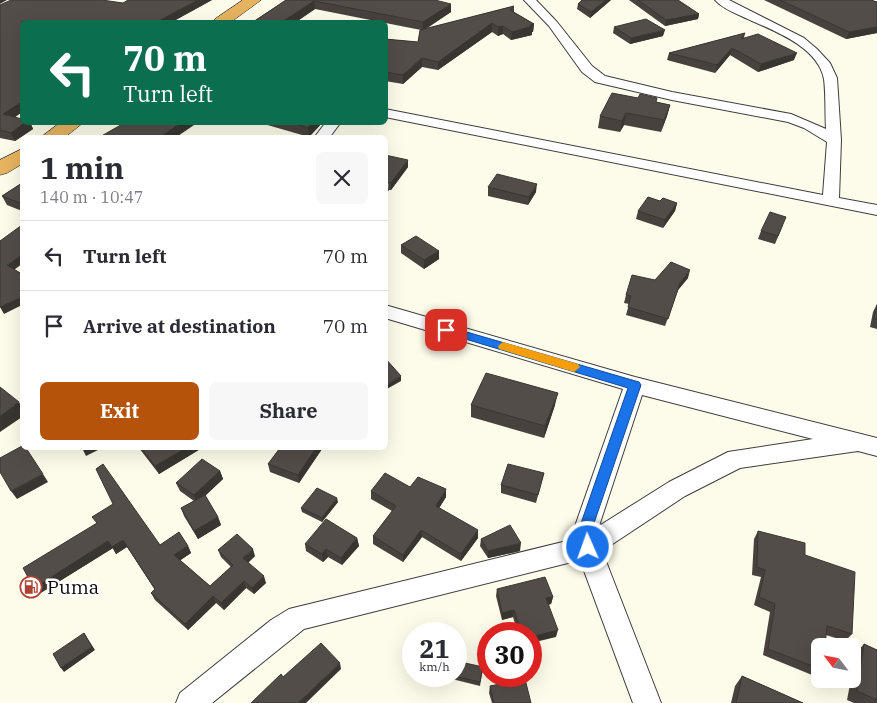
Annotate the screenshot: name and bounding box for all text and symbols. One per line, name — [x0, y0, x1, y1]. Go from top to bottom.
text: 70 m — [123, 35, 207, 81]
icon: left — [40, 40, 105, 105]
text: Turn left — [123, 79, 213, 108]
text: 1 min — [40, 148, 124, 187]
button: close — [316, 152, 368, 204]
text: 140 m · 10:47 — [40, 187, 143, 207]
icon: left — [40, 242, 68, 270]
text: Turn left — [83, 244, 166, 268]
text: 70 m — [323, 244, 368, 268]
pin — [425, 309, 467, 351]
icon: arrive — [40, 312, 68, 340]
text: Arrive at destination — [83, 314, 276, 338]
text: 70 m — [323, 314, 368, 338]
icon: arrive — [432, 316, 460, 344]
button: Exit — [40, 382, 199, 440]
button: Share — [209, 382, 368, 440]
position arrow — [561, 520, 613, 572]
fuel station icon: Puma — [19, 575, 43, 599]
place label: Puma — [47, 575, 99, 599]
speed limit sign: 30 — [477, 622, 542, 687]
text: 21 — [419, 632, 450, 665]
north arrow — [811, 638, 861, 688]
map controls — [811, 638, 861, 688]
text: km/h — [419, 659, 450, 674]

